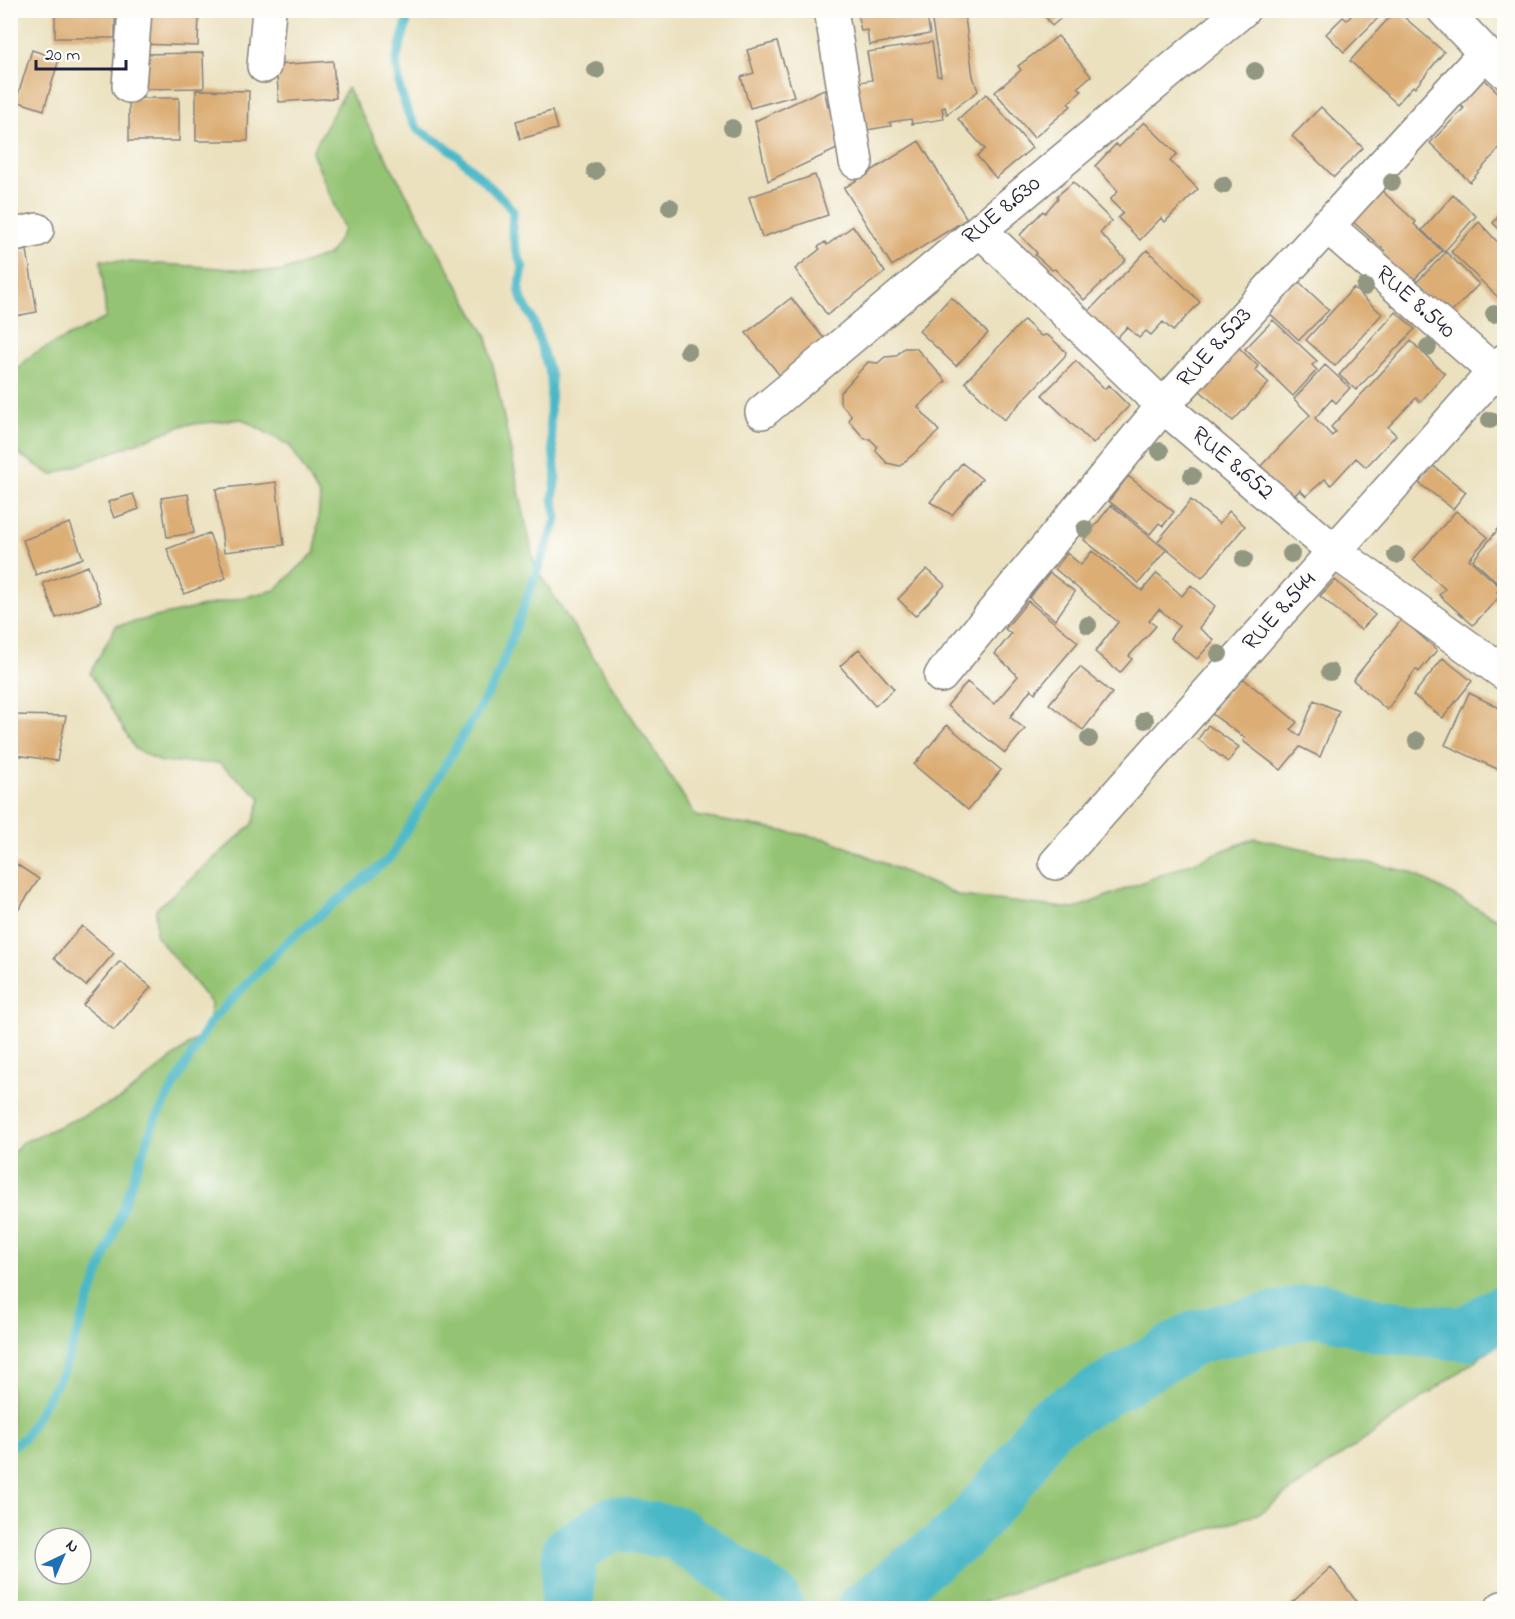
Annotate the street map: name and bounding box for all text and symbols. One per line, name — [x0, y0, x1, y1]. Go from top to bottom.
scale bar — [36, 33, 126, 71]
text: 20 m — [45, 43, 80, 69]
street label: RUE 8.630 — [955, 167, 1049, 255]
street label: RUE 8.540 — [1367, 258, 1463, 348]
street label: RUE 8.523 — [1169, 300, 1261, 396]
street label: RUE 8.652 — [1183, 419, 1281, 509]
street label: RUE 8.544 — [1235, 564, 1325, 660]
north arrow — [33, 1526, 93, 1586]
text: N — [60, 1534, 84, 1559]

